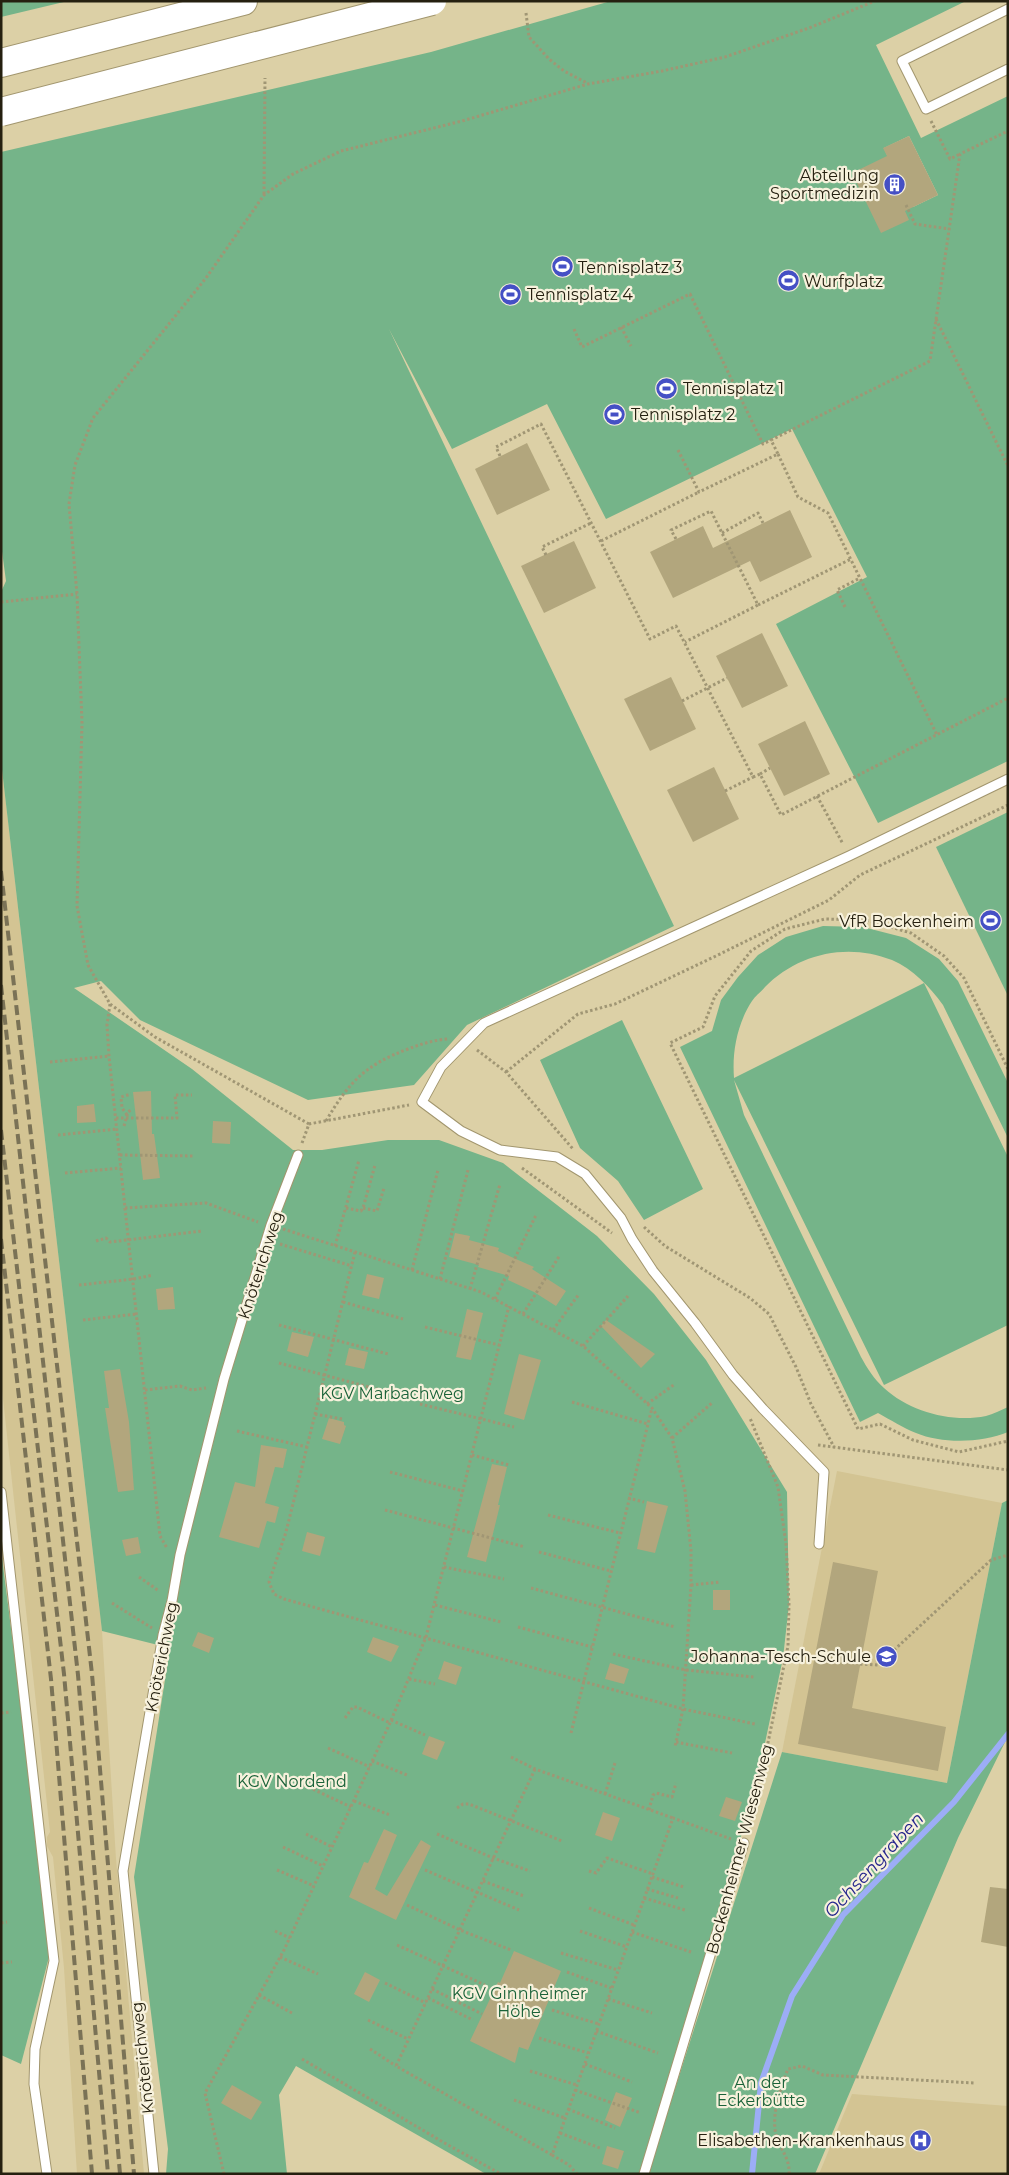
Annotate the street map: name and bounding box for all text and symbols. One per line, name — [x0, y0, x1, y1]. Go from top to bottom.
place label: Abteilung Sportmedizin — [770, 166, 879, 203]
building icon: Abteilung Sportmedizin — [883, 172, 907, 196]
sports icon: Tennisplatz 3 — [550, 255, 574, 279]
place label: Tennisplatz 3 — [578, 258, 682, 277]
sports icon: Wurfplatz — [776, 269, 800, 293]
place label: Wurfplatz — [804, 272, 883, 291]
sports icon: Tennisplatz 4 — [499, 282, 523, 306]
place label: Tennisplatz 4 — [527, 285, 633, 304]
sports icon: Tennisplatz 1 — [655, 376, 679, 400]
place label: Tennisplatz 1 — [683, 379, 784, 398]
sports icon: Tennisplatz 2 — [603, 402, 627, 426]
place label: Tennisplatz 2 — [631, 405, 735, 424]
sports icon: VfR Bockenheim — [978, 909, 1002, 933]
place label: VfR Bockenheim — [839, 912, 974, 931]
street label: Knöterichweg — [234, 1209, 287, 1322]
park label: KGV Marbachweg — [320, 1384, 464, 1403]
street label: Knöterichweg — [141, 1600, 182, 1714]
school or university icon: Johanna-Tesch-Schule — [875, 1644, 899, 1668]
place label: Johanna-Tesch-Schule — [689, 1647, 871, 1666]
street label: Bockenheimer Wiesenweg — [702, 1742, 777, 1956]
park label: KGV Nordend — [237, 1772, 347, 1791]
water label: Ochsengraben — [820, 1808, 928, 1922]
park label: KGV Ginnheimer Höhe — [452, 1984, 586, 2021]
street label: Knöterichweg — [127, 2001, 158, 2115]
park label: An der Eckerbütte — [717, 2073, 805, 2110]
hospital icon: Elisabethen-Krankenhaus — [908, 2128, 932, 2152]
place label: Elisabethen-Krankenhaus — [697, 2131, 904, 2150]

